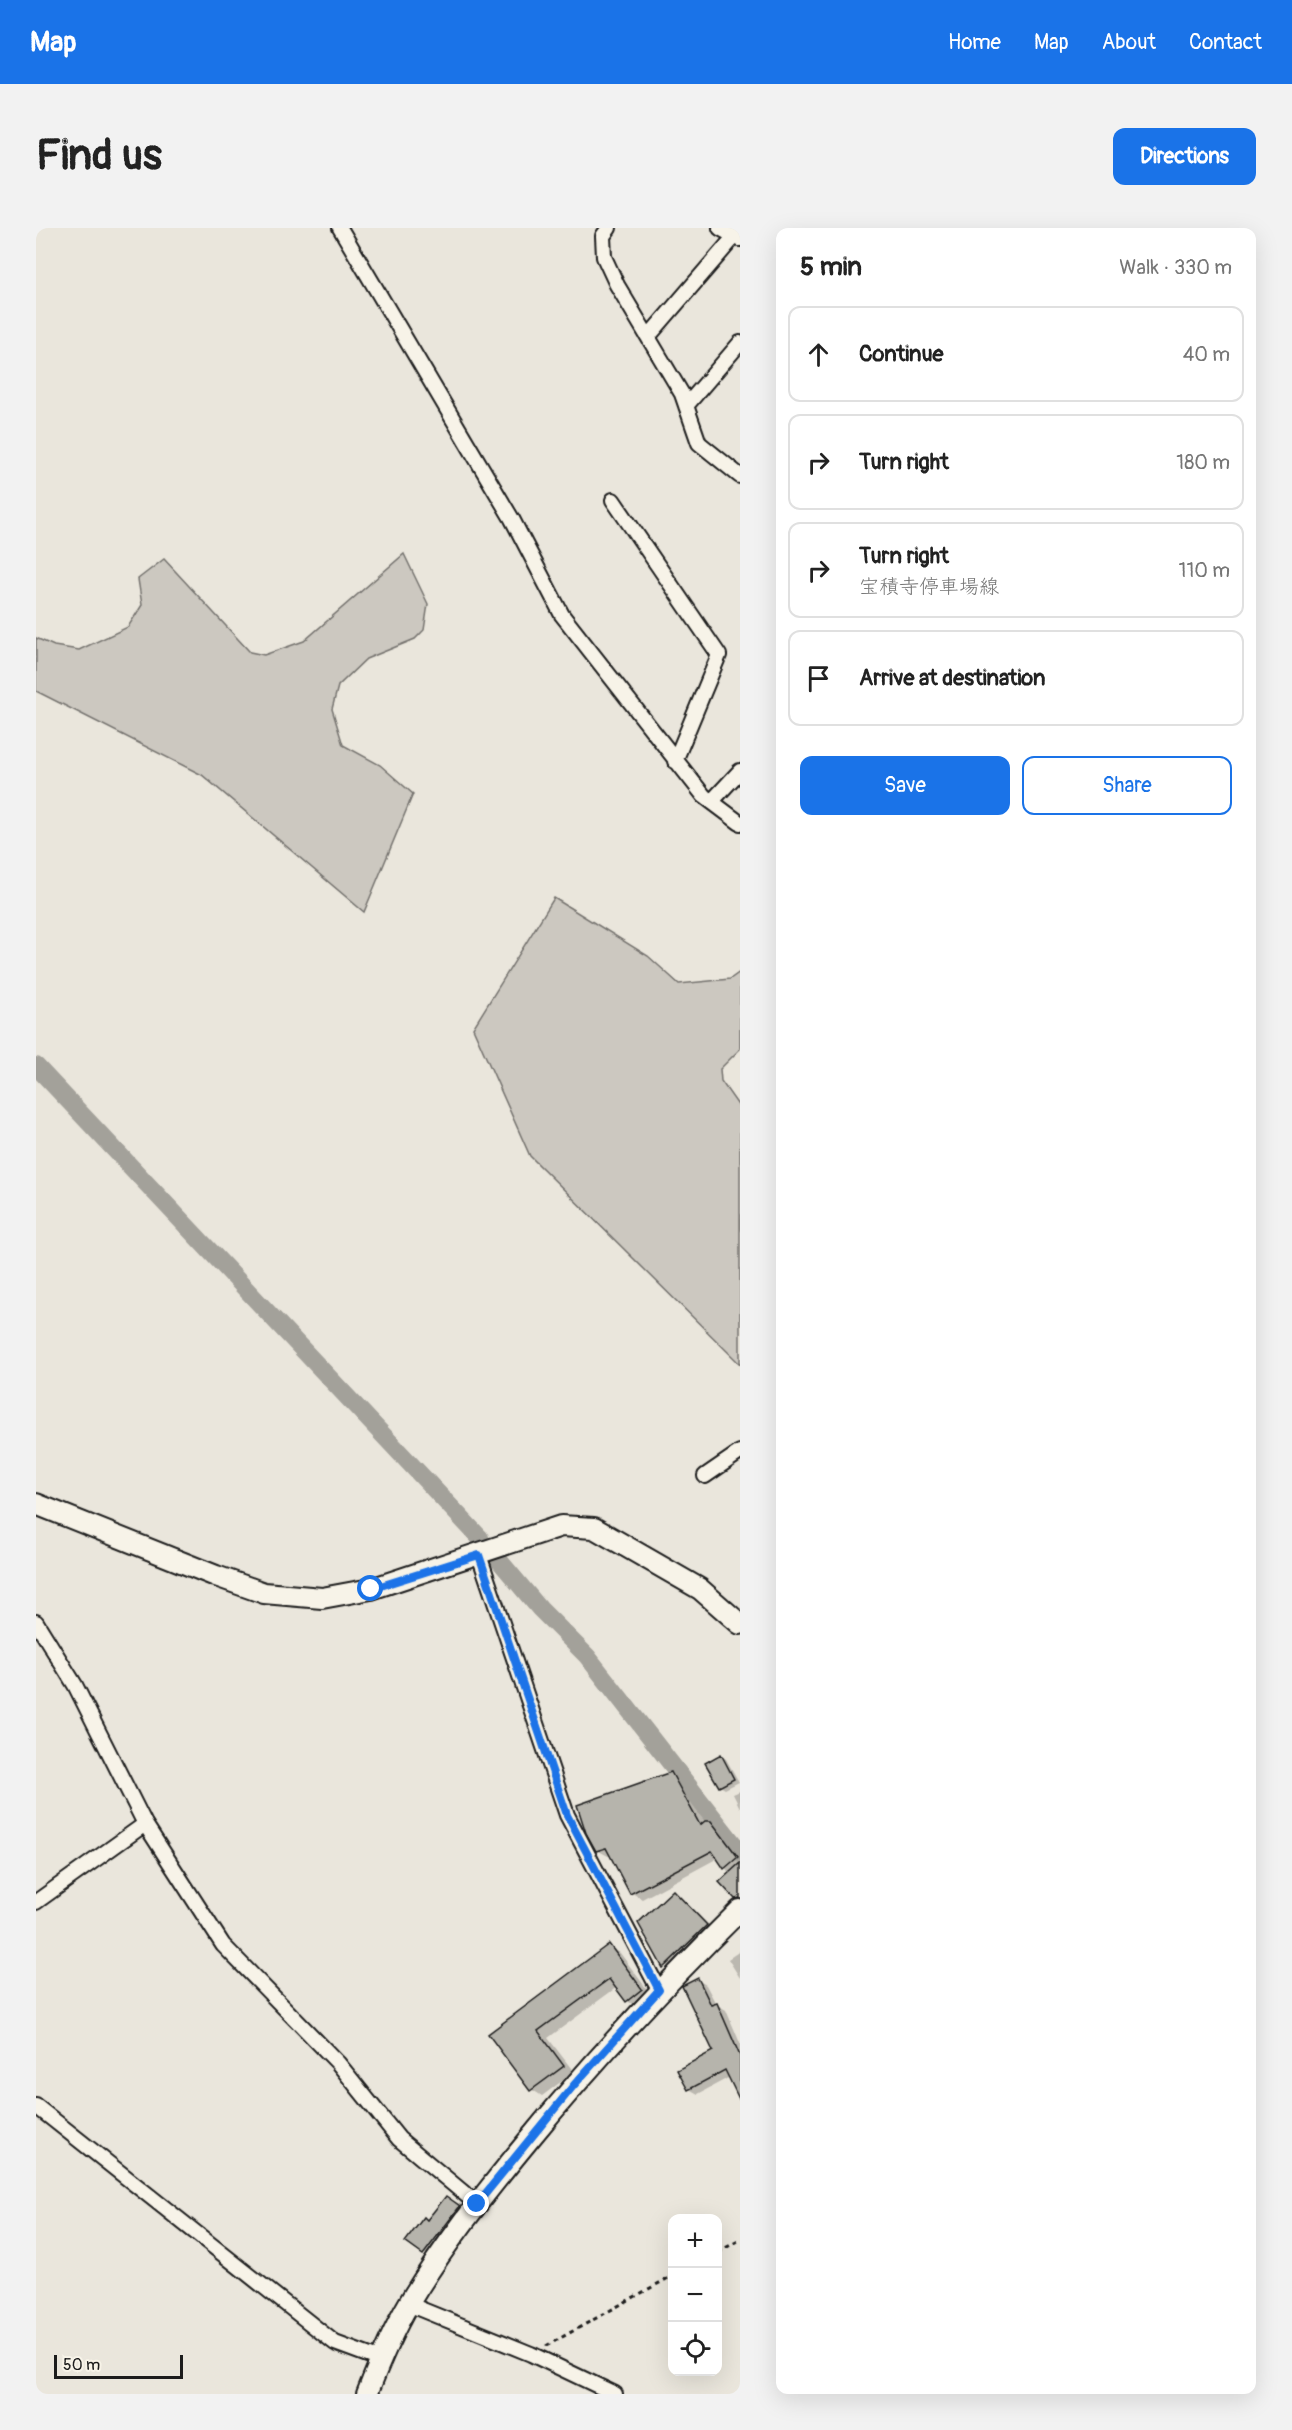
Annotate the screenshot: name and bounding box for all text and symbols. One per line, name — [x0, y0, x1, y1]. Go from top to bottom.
text: Map — [30, 25, 76, 60]
text: Home — [948, 29, 1001, 56]
text: Map — [1034, 29, 1069, 56]
text: About — [1102, 29, 1156, 56]
text: Contact — [1189, 29, 1262, 56]
button: Directions — [1113, 128, 1256, 185]
text: Find us — [36, 130, 162, 182]
text: 5 min — [800, 251, 862, 283]
text: Walk · 330 m — [1119, 255, 1232, 280]
icon: ahead — [802, 338, 835, 371]
text: Continue — [859, 340, 943, 368]
text: 40 m — [1183, 342, 1230, 367]
icon: right — [802, 446, 835, 479]
text: Turn right — [859, 448, 949, 476]
text: 180 m — [1176, 450, 1230, 475]
text: Turn right — [859, 542, 949, 570]
icon: right — [802, 554, 835, 587]
text: 110 m — [1179, 558, 1230, 583]
text: 宝積寺停車場線 — [859, 574, 999, 599]
icon: arrive — [802, 662, 835, 695]
text: Arrive at destination — [859, 664, 1045, 692]
button: Save — [800, 756, 1010, 815]
button: Share — [1022, 756, 1232, 815]
route start — [357, 1575, 383, 1601]
route end — [463, 2190, 489, 2216]
map controls — [668, 2214, 722, 2376]
button: + — [668, 2214, 722, 2268]
button: − — [668, 2268, 722, 2322]
button: locate — [668, 2322, 722, 2376]
scale bar — [54, 2352, 183, 2380]
text: 50 m — [63, 2355, 100, 2375]

